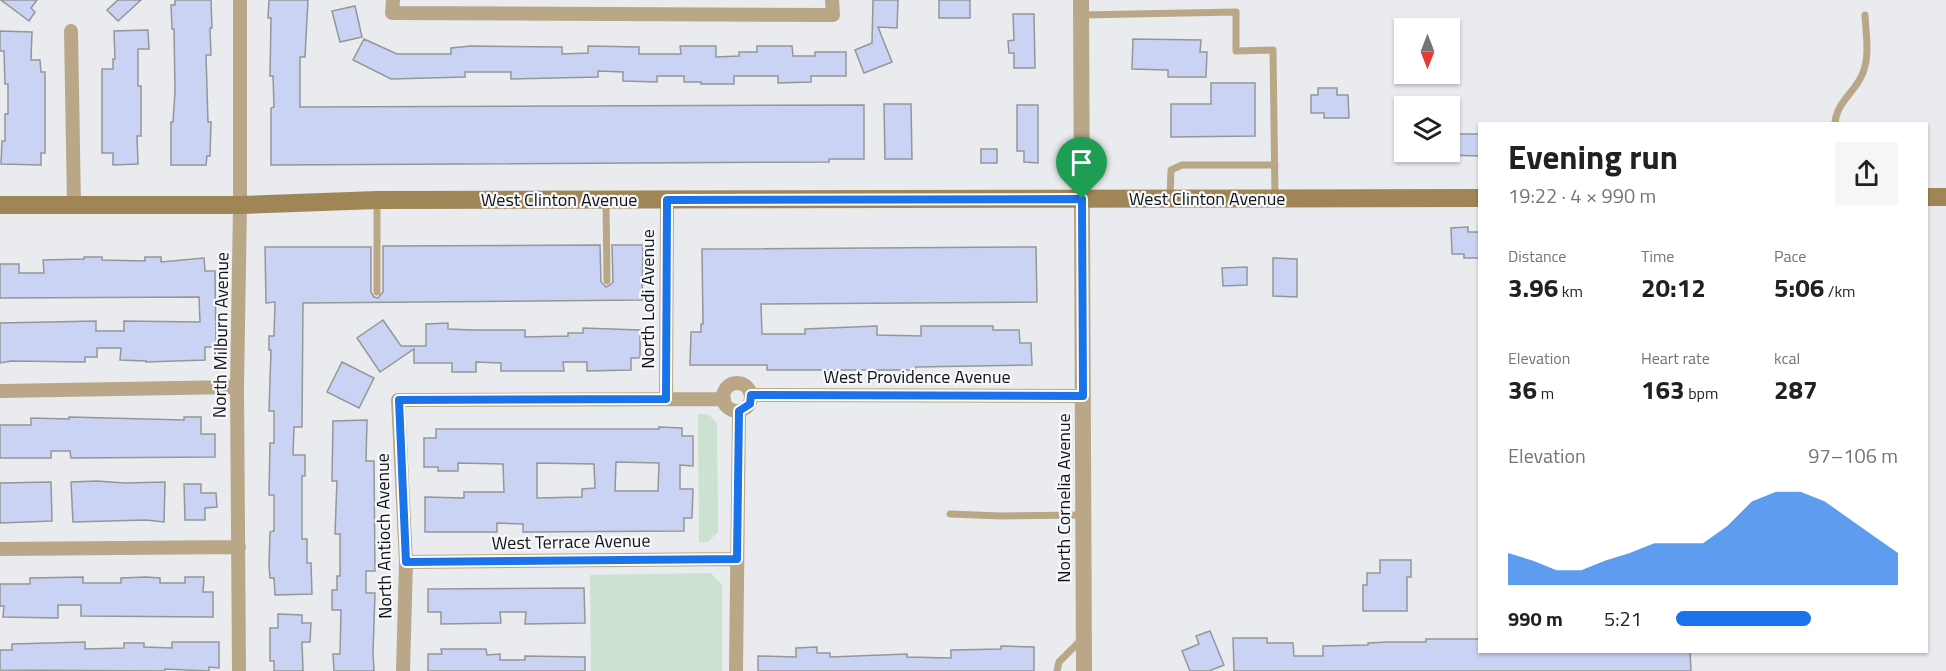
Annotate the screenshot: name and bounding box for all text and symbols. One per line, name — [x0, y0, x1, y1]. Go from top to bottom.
north arrow — [1394, 18, 1460, 84]
map controls — [1394, 18, 1460, 162]
button: layers — [1394, 96, 1460, 162]
text: Evening run — [1508, 132, 1678, 182]
pin — [1056, 137, 1107, 199]
button: share — [1835, 142, 1898, 205]
icon: arrive — [1065, 146, 1098, 179]
text: 19:22 · 4 × 990 m — [1508, 180, 1656, 211]
street label: West Clinton Avenue — [1129, 185, 1285, 212]
street label: West Clinton Avenue — [481, 186, 637, 213]
street label: North Lodi Avenue — [634, 229, 661, 369]
text: Distance — [1508, 244, 1566, 268]
text: Time — [1641, 244, 1674, 268]
text: Pace — [1774, 244, 1806, 268]
street label: North Milburn Avenue — [206, 252, 235, 418]
text: 3.96 — [1508, 268, 1558, 307]
text: 20:12 — [1641, 268, 1706, 307]
text: 5:06 — [1774, 268, 1824, 307]
text: km — [1558, 279, 1583, 303]
text: /km — [1824, 279, 1856, 303]
text: Elevation — [1508, 346, 1570, 370]
text: Heart rate — [1641, 346, 1710, 370]
text: kcal — [1774, 346, 1800, 370]
street label: West Providence Avenue — [823, 363, 1011, 390]
text: 36 — [1508, 370, 1537, 409]
text: 163 — [1641, 370, 1685, 409]
text: 287 — [1774, 370, 1818, 409]
text: m — [1537, 381, 1554, 405]
text: bpm — [1685, 381, 1718, 405]
street label: North Cornelia Avenue — [1050, 413, 1077, 583]
text: Elevation — [1508, 440, 1586, 471]
text: 97–106 m — [1808, 440, 1898, 471]
street label: North Antioch Avenue — [369, 453, 398, 619]
street label: West Terrace Avenue — [491, 527, 651, 556]
text: 990 m — [1508, 603, 1563, 634]
text: 5:21 — [1604, 603, 1642, 634]

